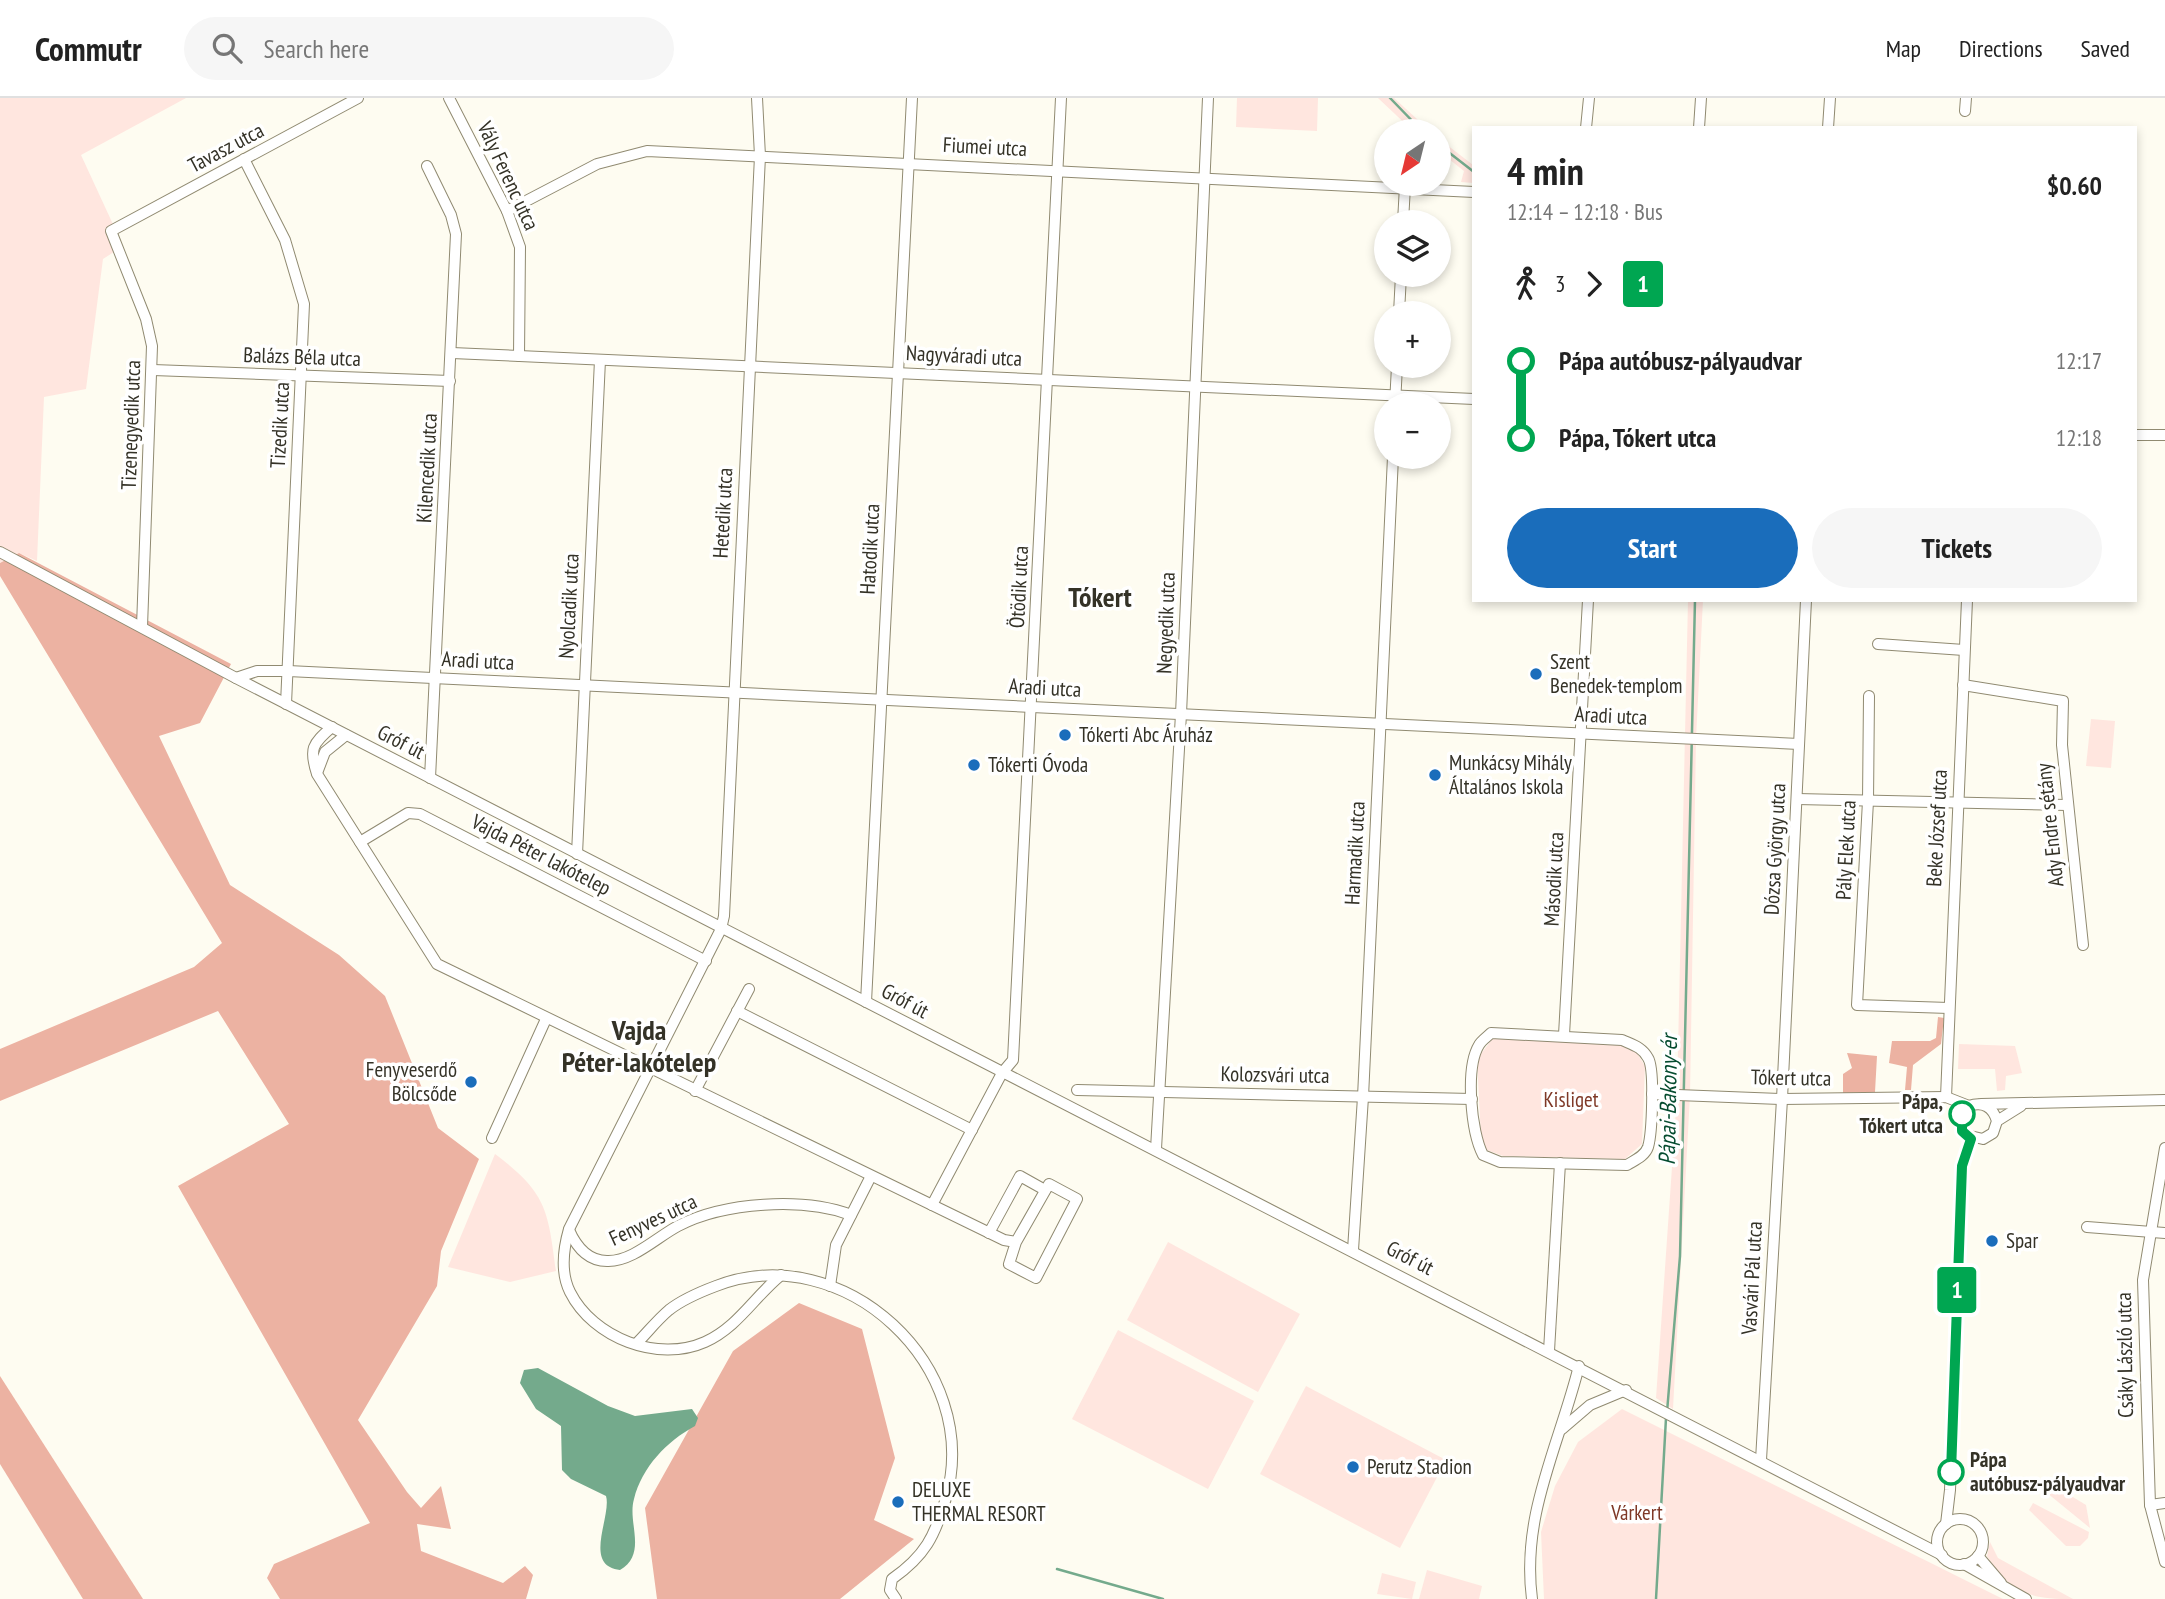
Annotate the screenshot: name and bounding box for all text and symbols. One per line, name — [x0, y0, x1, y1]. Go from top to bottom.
search box — [184, 17, 674, 80]
text: Commutr — [35, 27, 142, 70]
icon: search — [208, 29, 246, 67]
text: Search here — [264, 32, 369, 65]
text: Map — [1886, 33, 1921, 64]
text: Directions — [1959, 33, 2043, 64]
text: Saved — [2081, 33, 2130, 64]
street label: Tavasz utca — [183, 116, 268, 179]
street label: Vály Ferenc utca — [471, 116, 545, 235]
north arrow — [1374, 119, 1451, 196]
map controls — [1374, 119, 1451, 469]
street label: Fiumei utca — [942, 131, 1028, 162]
text: 4 min — [1507, 146, 1584, 195]
text: $0.60 — [2047, 169, 2102, 202]
text: 12:14 – 12:18 · Bus — [1507, 197, 1663, 226]
button: layers — [1374, 210, 1451, 287]
icon: walk — [1507, 265, 1545, 303]
icon: forward — [1575, 265, 1613, 303]
text: 1 — [1637, 268, 1649, 299]
text: 3 — [1555, 269, 1565, 298]
button: + — [1374, 301, 1451, 378]
street label: Nagyváradi utca — [905, 339, 1023, 372]
street label: Balázs Béla utca — [243, 341, 361, 372]
text: Pápa autóbusz-pályaudvar — [1559, 344, 1802, 377]
text: 12:17 — [2056, 346, 2102, 375]
street label: Tizenegyedik utca — [115, 360, 146, 490]
street label: Tizedik utca — [264, 381, 295, 469]
button: − — [1374, 392, 1451, 469]
street label: Kilencedik utca — [410, 412, 443, 524]
text: Pápa, Tókert utca — [1559, 421, 1716, 454]
text: 12:18 — [2056, 423, 2102, 452]
street label: Hetedik utca — [707, 467, 738, 559]
street label: Hatodik utca — [854, 503, 885, 595]
button: Start — [1507, 508, 1798, 588]
button: Tickets — [1812, 508, 2102, 588]
street label: Ötödik utca — [1003, 545, 1034, 629]
street label: Nyolcadik utca — [552, 553, 585, 659]
street label: Negyedik utca — [1150, 572, 1181, 674]
district label: Tókert — [1068, 578, 1132, 615]
street label: Aradi utca — [441, 645, 515, 676]
place label: Szent Benedek-templom — [1550, 648, 1682, 699]
marker: Szent Benedek-templom — [1528, 666, 1544, 682]
street label: Aradi utca — [1008, 672, 1082, 703]
street label: Aradi utca — [1574, 700, 1648, 731]
street label: Gróf út — [373, 718, 430, 765]
place label: Tókerti Abc Áruház — [1079, 721, 1213, 748]
marker: Tókerti Abc Áruház — [1057, 727, 1073, 743]
place label: Munkácsy Mihály Általános Iskola — [1449, 749, 1572, 800]
place label: Tókerti Óvoda — [988, 751, 1088, 778]
marker: Tókerti Óvoda — [966, 757, 982, 773]
street label: Ady Endre sétány — [2030, 762, 2069, 888]
marker: Munkácsy Mihály Általános Iskola — [1427, 767, 1443, 783]
street label: Beke József utca — [1920, 769, 1953, 887]
street label: Dózsa György utca — [1758, 782, 1791, 916]
street label: Pály Elek utca — [1829, 799, 1862, 901]
street label: Harmadik utca — [1338, 800, 1371, 906]
street label: Vajda Péter lakótelep — [466, 807, 616, 901]
street label: Második utca — [1538, 831, 1569, 927]
street label: Gróf út — [877, 977, 934, 1024]
district label: Vajda Péter-lakótelep — [562, 1011, 716, 1080]
water label: Pápai-Bakony-ér — [1652, 1031, 1683, 1165]
place label: Fenyveserdő Bölcsőde — [366, 1056, 457, 1107]
street label: Kolozsvári utca — [1220, 1060, 1330, 1089]
street label: Tókert utca — [1751, 1063, 1831, 1092]
marker: Fenyveserdő Bölcsőde — [463, 1074, 479, 1090]
park label: Kisliget — [1544, 1086, 1599, 1113]
place label: Pápa, Tókert utca — [1860, 1088, 1943, 1139]
marker: Pápa, Tókert utca — [1949, 1101, 1975, 1127]
street label: Fenyves utca — [605, 1188, 701, 1252]
street label: Vasvári Pál utca — [1735, 1221, 1768, 1336]
place label: Spar — [2006, 1227, 2039, 1254]
marker: Spar — [1984, 1233, 2000, 1249]
street label: Gróf út — [1382, 1234, 1439, 1281]
line badge: 1 — [1934, 1267, 1980, 1313]
text: 1 — [1951, 1274, 1963, 1305]
street label: Csáky László utca — [2110, 1292, 2139, 1418]
place label: Pápa autóbusz-pályaudvar — [1970, 1446, 2126, 1497]
place label: Perutz Stadion — [1367, 1453, 1472, 1480]
marker: Perutz Stadion — [1345, 1459, 1361, 1475]
marker: Pápa autóbusz-pályaudvar — [1938, 1459, 1964, 1485]
place label: DELUXE THERMAL RESORT — [912, 1476, 1046, 1527]
marker: DELUXE THERMAL RESORT — [890, 1494, 906, 1510]
park label: Várkert — [1610, 1499, 1663, 1526]

